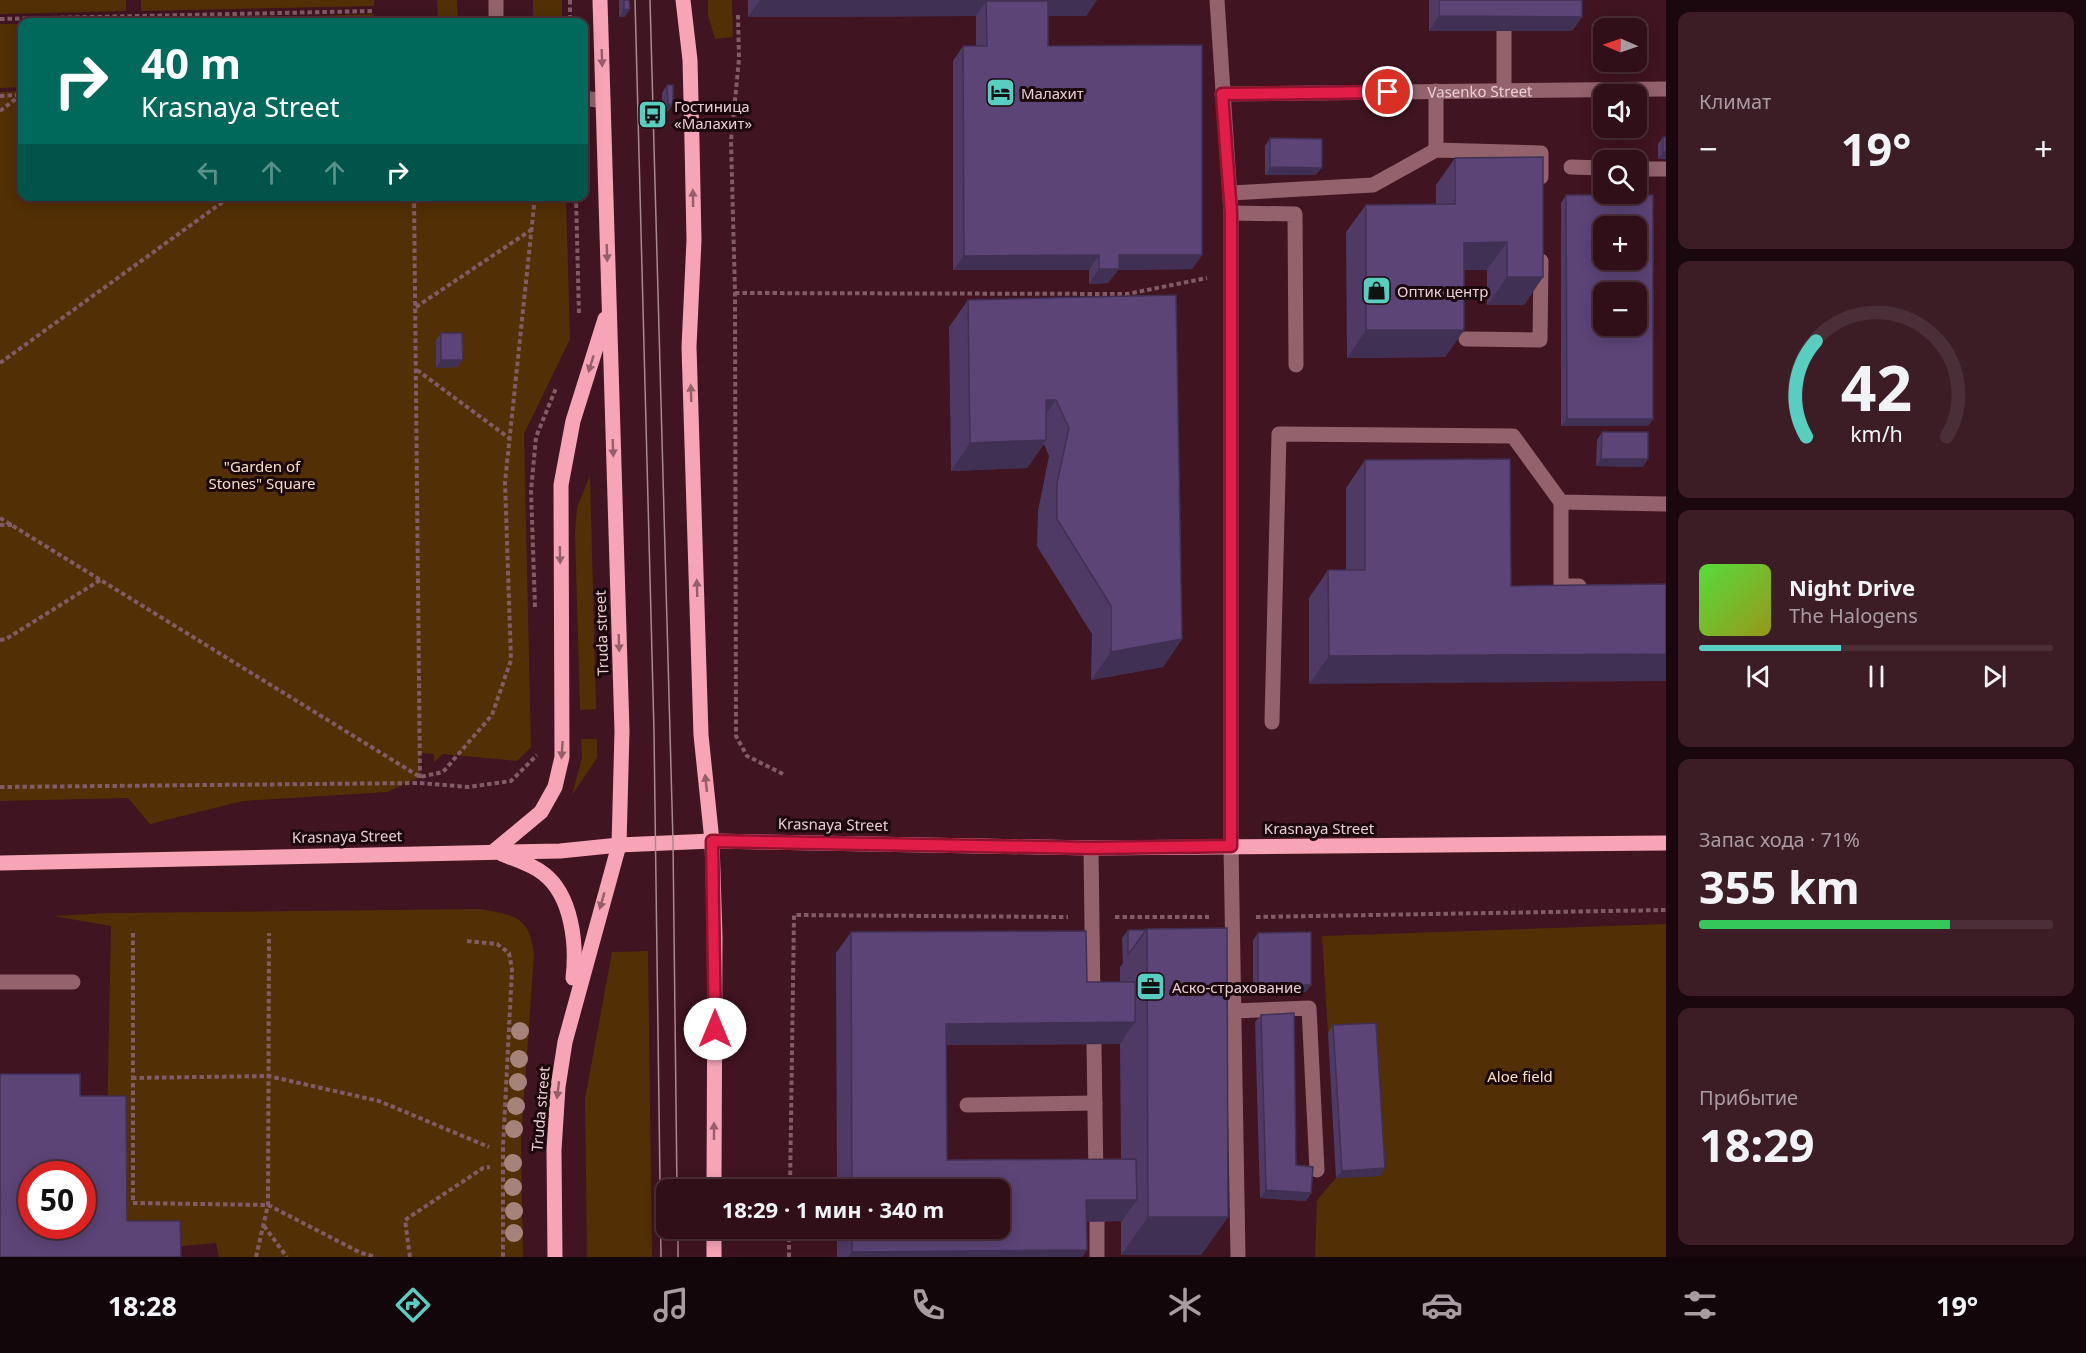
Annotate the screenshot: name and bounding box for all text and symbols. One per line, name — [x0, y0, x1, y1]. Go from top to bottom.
north arrow — [1593, 18, 1647, 72]
map controls — [1593, 18, 1647, 336]
text: 40 m — [141, 34, 241, 91]
icon: right — [42, 42, 120, 120]
one-way arrow — [597, 49, 607, 68]
pin — [1362, 66, 1413, 117]
icon: arrive — [1371, 75, 1404, 108]
hotel icon: Малахит — [984, 77, 1016, 109]
street label: Vasenko Street — [1427, 80, 1533, 102]
place label: Малахит — [1021, 83, 1084, 103]
button: sound — [1593, 84, 1647, 138]
text: Krasnaya Street — [141, 88, 340, 125]
text: Климат — [1699, 88, 1771, 115]
place label: Гостиница «Малахит» — [674, 96, 752, 133]
bus stop icon: Гостиница «Малахит» — [637, 99, 669, 131]
text: 19° — [1841, 118, 1911, 179]
text: − — [1699, 126, 1718, 171]
text: + — [2034, 126, 2053, 171]
button: search — [1593, 150, 1647, 204]
icon: left — [192, 156, 225, 189]
icon: ahead — [255, 156, 288, 189]
icon: ahead — [318, 156, 351, 189]
icon: right — [381, 156, 414, 189]
one-way arrow — [689, 189, 698, 208]
button: + — [1593, 216, 1647, 270]
one-way arrow — [602, 244, 612, 263]
shop icon: Оптик центр — [1360, 275, 1392, 307]
place label: Оптик центр — [1397, 281, 1488, 301]
button: − — [1593, 282, 1647, 336]
text: 42 — [1840, 344, 1912, 429]
one-way arrow — [586, 355, 595, 373]
one-way arrow — [686, 383, 696, 402]
text: km/h — [1850, 419, 1902, 448]
one-way arrow — [608, 439, 618, 458]
park label: "Garden of Stones" Square — [208, 456, 316, 493]
one-way arrow — [555, 545, 565, 564]
text: Night Drive — [1789, 572, 1915, 602]
one-way arrow — [692, 578, 702, 597]
street label: Truda street — [589, 589, 612, 676]
text: The Halogens — [1789, 602, 1918, 629]
one-way arrow — [614, 634, 624, 653]
icon: previous — [1742, 660, 1775, 693]
icon: pause — [1860, 660, 1893, 693]
icon: next — [1978, 660, 2011, 693]
one-way arrow — [557, 740, 567, 759]
one-way arrow — [701, 773, 711, 792]
street label: Krasnaya Street — [778, 813, 889, 835]
street label: Krasnaya Street — [1264, 818, 1375, 838]
street label: Krasnaya Street — [292, 825, 403, 847]
text: Запас хода · 71% — [1699, 826, 1860, 853]
text: 355 km — [1699, 856, 1860, 917]
one-way arrow — [597, 892, 606, 910]
office icon: Аско-страхование — [1135, 971, 1167, 1003]
place label: Аско-страхование — [1172, 977, 1302, 997]
position arrow — [683, 997, 747, 1061]
street label: Truda street — [526, 1065, 554, 1152]
park label: Aloe field — [1487, 1066, 1553, 1086]
one-way arrow — [553, 1081, 563, 1100]
text: Прибытие — [1699, 1084, 1798, 1111]
text: 18:29 — [1699, 1114, 1815, 1175]
one-way arrow — [709, 1122, 719, 1141]
speed limit sign: 50 — [18, 1161, 96, 1239]
text: 18:29 · 1 мин · 340 m — [722, 1194, 944, 1224]
icon: directions — [392, 1284, 434, 1326]
icon: music — [650, 1284, 692, 1326]
icon: phone — [907, 1284, 949, 1326]
icon: climate — [1164, 1284, 1206, 1326]
icon: car — [1421, 1284, 1463, 1326]
icon: filters — [1679, 1284, 1721, 1326]
text: 18:28 — [108, 1287, 177, 1324]
text: 19° — [1936, 1287, 1978, 1324]

